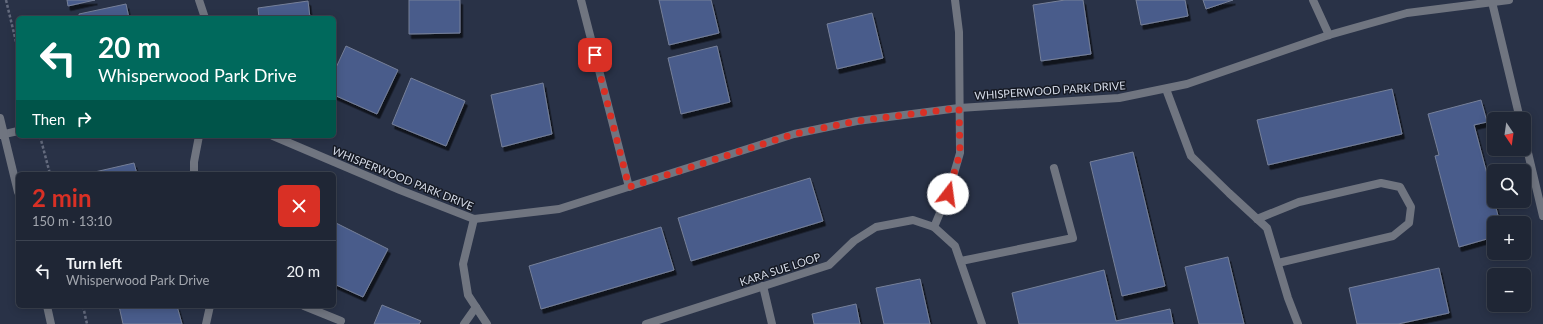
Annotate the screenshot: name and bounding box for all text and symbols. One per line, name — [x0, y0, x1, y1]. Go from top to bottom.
text: 20 m — [98, 30, 161, 64]
icon: left — [32, 32, 84, 84]
pin — [578, 38, 612, 72]
icon: arrive — [584, 44, 606, 66]
text: Whisperwood Park Drive — [98, 64, 297, 86]
street label: WHISPERWOOD PARK DRIVE — [974, 78, 1126, 102]
icon: right — [73, 108, 95, 130]
text: Then — [32, 110, 65, 128]
north arrow — [1487, 112, 1531, 156]
map controls — [1487, 112, 1531, 312]
street label: WHISPERWOOD PARK DRIVE — [330, 144, 476, 212]
button: search — [1487, 164, 1531, 208]
position arrow — [927, 173, 969, 215]
text: 2 min — [32, 183, 92, 212]
button: close — [278, 185, 320, 227]
text: 150 m · 13:10 — [32, 213, 112, 229]
button: + — [1487, 216, 1531, 260]
street label: KARA SUE LOOP — [738, 250, 822, 288]
text: Turn left — [66, 254, 122, 272]
icon: left — [32, 260, 54, 282]
text: 20 m — [286, 262, 320, 280]
button: − — [1487, 268, 1531, 312]
text: Whisperwood Park Drive — [66, 272, 209, 288]

